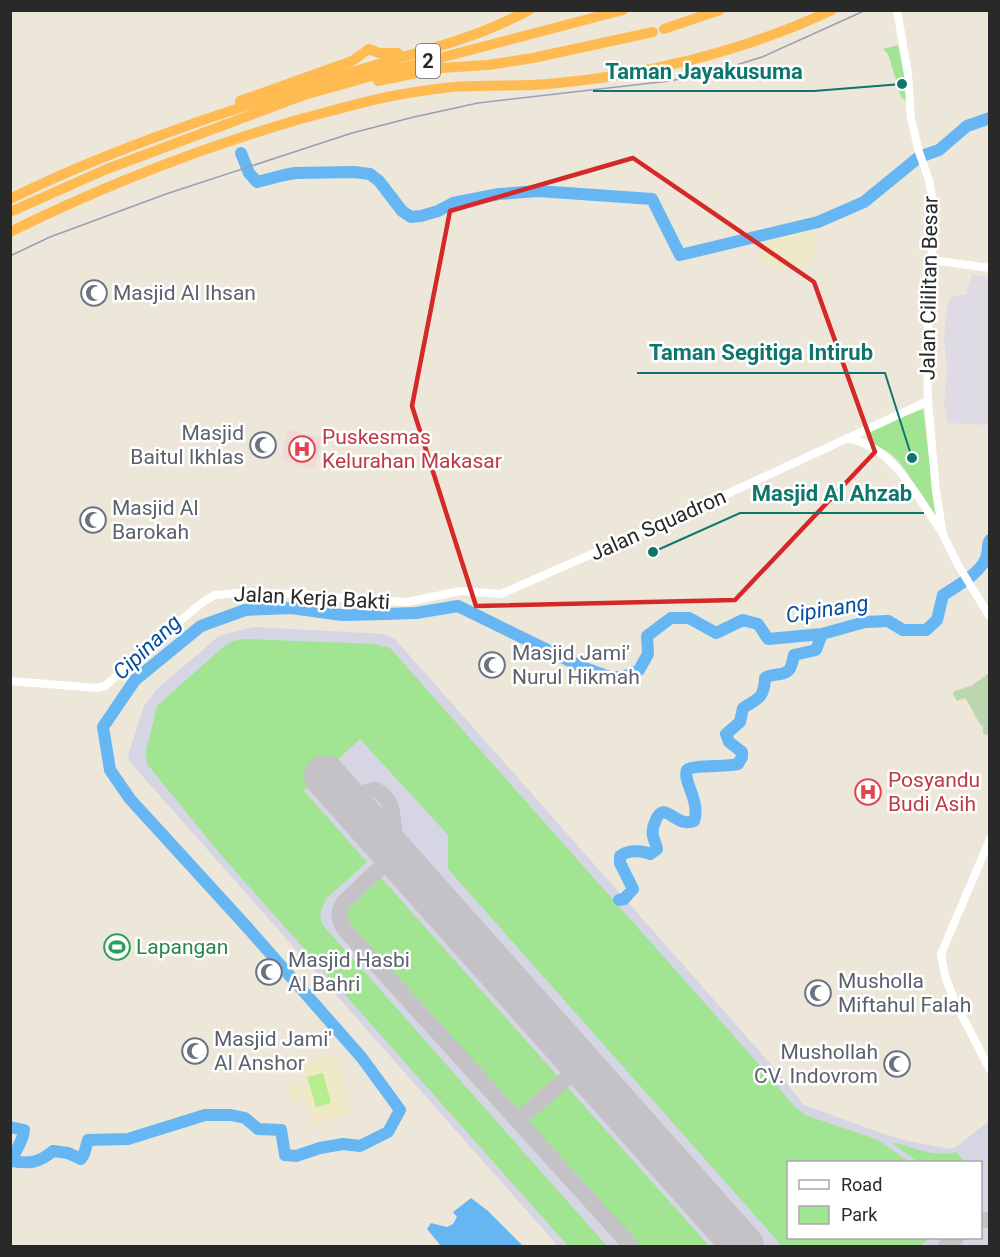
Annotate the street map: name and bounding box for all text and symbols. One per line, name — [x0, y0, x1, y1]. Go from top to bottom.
road number: 2 — [416, 44, 440, 78]
callout: Taman Jayakusuma — [593, 51, 814, 91]
text: Taman Jayakusuma — [605, 59, 803, 84]
street label: Jalan Cililitan Besar — [915, 196, 943, 380]
mosque icon: Masjid Al Ihsan — [79, 278, 109, 308]
place label: Masjid Al Ihsan — [113, 281, 256, 305]
callout: Taman Segitiga Intirub — [637, 333, 885, 373]
text: Taman Segitiga Intirub — [649, 340, 873, 365]
place label: Masjid Baitul Ikhlas — [130, 421, 244, 469]
place label: Puskesmas Kelurahan Makasar — [322, 425, 502, 473]
mosque icon: Masjid Baitul Ikhlas — [248, 430, 278, 460]
hospital icon: Puskesmas Kelurahan Makasar — [287, 434, 317, 464]
callout: Masjid Al Ahzab — [740, 473, 924, 513]
text: Masjid Al Ahzab — [752, 481, 912, 506]
street label: Jalan Squadron — [586, 484, 730, 566]
place label: Masjid Al Barokah — [112, 496, 199, 544]
mosque icon: Masjid Al Barokah — [78, 505, 108, 535]
street label: Jalan Kerja Bakti — [233, 582, 391, 614]
water label: Cipinang — [784, 590, 870, 628]
water label: Cipinang — [108, 609, 186, 685]
place label: Masjid Jami' Nurul Hikmah — [512, 641, 640, 689]
mosque icon: Masjid Jami' Nurul Hikmah — [477, 650, 507, 680]
place label: Posyandu Budi Asih — [888, 768, 980, 816]
hospital icon: Posyandu Budi Asih — [853, 777, 883, 807]
sports icon: Lapangan — [102, 932, 132, 962]
place label: Lapangan — [136, 935, 228, 959]
place label: Masjid Hasbi Al Bahri — [288, 948, 410, 996]
mosque icon: Masjid Hasbi Al Bahri — [254, 957, 284, 987]
place label: Musholla Miftahul Falah — [838, 969, 971, 1017]
mosque icon: Musholla Miftahul Falah — [803, 978, 833, 1008]
place label: Masjid Jami' Al Anshor — [214, 1027, 332, 1075]
mosque icon: Masjid Jami' Al Anshor — [180, 1036, 210, 1066]
place label: Mushollah CV. Indovrom — [754, 1040, 878, 1088]
mosque icon: Mushollah CV. Indovrom — [882, 1049, 912, 1079]
legend — [787, 1161, 982, 1239]
text: Road — [841, 1174, 882, 1195]
text: Park — [841, 1204, 878, 1225]

